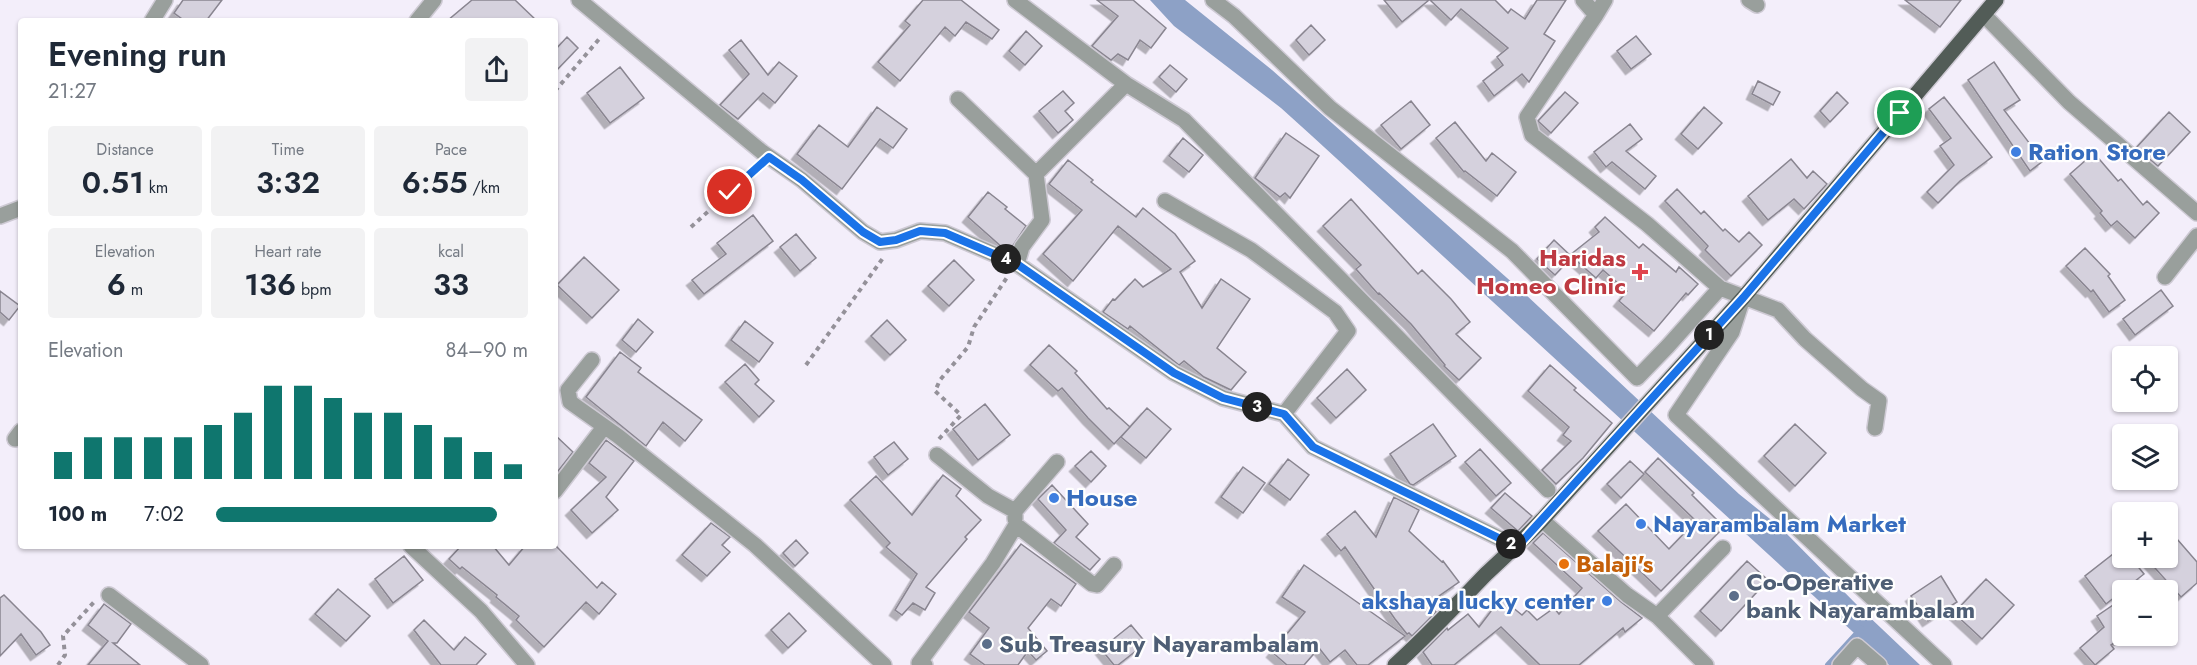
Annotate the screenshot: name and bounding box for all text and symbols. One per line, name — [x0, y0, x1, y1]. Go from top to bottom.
text: Evening run — [48, 31, 227, 78]
button: share — [465, 38, 528, 101]
text: 21:27 — [48, 77, 96, 106]
pin — [1874, 87, 1925, 138]
icon: arrive — [1883, 96, 1916, 129]
place label: Ration Store — [2028, 134, 2166, 169]
text: Distance — [96, 138, 154, 161]
text: Time — [272, 138, 304, 161]
text: Pace — [435, 138, 467, 161]
marker: Ration Store — [2009, 145, 2023, 159]
text: 0.51 — [82, 161, 144, 204]
text: 3:32 — [256, 161, 320, 204]
text: 6:55 — [402, 161, 468, 204]
pin — [704, 166, 755, 217]
icon: check — [713, 175, 746, 208]
text: km — [144, 176, 168, 199]
text: /km — [468, 176, 500, 199]
text: Elevation — [95, 240, 155, 263]
text: Heart rate — [255, 240, 321, 263]
text: kcal — [438, 240, 464, 263]
place label: Haridas Homeo Clinic — [1476, 240, 1626, 303]
pin: 4 — [991, 244, 1021, 274]
text: 4 — [1000, 247, 1012, 270]
text: 6 — [107, 263, 126, 306]
text: 136 — [244, 263, 296, 306]
text: 33 — [433, 263, 469, 306]
marker: Haridas Homeo Clinic — [1631, 263, 1649, 281]
text: m — [126, 278, 143, 301]
text: bpm — [296, 278, 332, 301]
pin: 1 — [1694, 320, 1724, 350]
text: 1 — [1705, 323, 1713, 346]
text: Elevation — [48, 336, 123, 365]
text: 84–90 m — [446, 336, 528, 365]
map controls — [2112, 346, 2178, 646]
button: locate — [2112, 346, 2178, 412]
pin: 3 — [1242, 392, 1272, 422]
text: 3 — [1252, 395, 1262, 418]
button: layers — [2112, 424, 2178, 490]
place label: House — [1066, 480, 1138, 515]
marker: House — [1047, 491, 1061, 505]
text: 100 m — [48, 500, 107, 529]
text: 7:02 — [144, 500, 184, 529]
button: + — [2112, 502, 2178, 568]
place label: Nayarambalam Market — [1653, 506, 1906, 541]
marker: Nayarambalam Market — [1634, 517, 1648, 531]
pin: 2 — [1496, 529, 1526, 559]
text: 2 — [1506, 532, 1516, 555]
place label: Balaji's — [1576, 546, 1653, 581]
marker: Balaji's — [1557, 557, 1571, 571]
place label: Co-Operative bank Nayarambalam — [1746, 564, 1975, 627]
button: − — [2112, 580, 2178, 646]
place label: akshaya lucky center — [1361, 583, 1595, 618]
marker: Co-Operative bank Nayarambalam — [1727, 589, 1741, 603]
marker: akshaya lucky center — [1600, 594, 1614, 608]
place label: Sub Treasury Nayarambalam — [999, 626, 1319, 661]
marker: Sub Treasury Nayarambalam — [980, 637, 994, 651]

